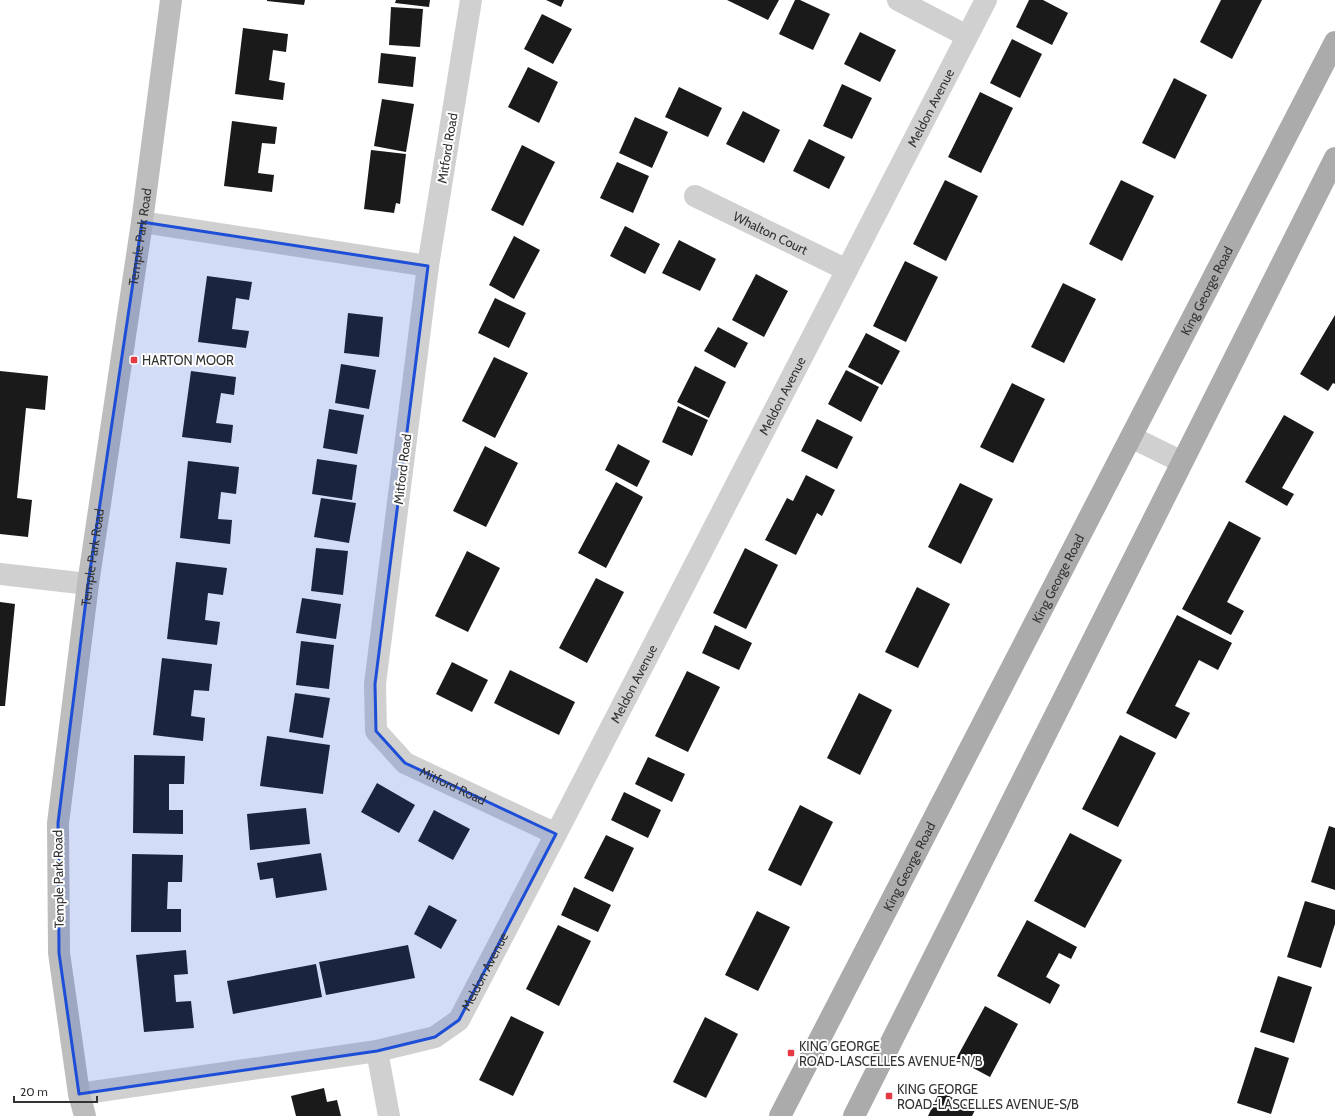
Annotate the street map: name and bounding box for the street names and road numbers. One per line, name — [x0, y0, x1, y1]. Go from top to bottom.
street label: Meldon Avenue — [904, 66, 957, 150]
street label: Mitford Road — [434, 112, 460, 184]
street label: Temple Park Road — [125, 187, 154, 287]
street label: Whalton Court — [731, 208, 811, 258]
street label: King George Road — [1177, 244, 1236, 338]
street label: Meldon Avenue — [755, 354, 809, 438]
street label: Mitford Road — [390, 433, 414, 505]
street label: Temple Park Road — [77, 508, 107, 607]
street label: King George Road — [1028, 531, 1087, 626]
street label: Meldon Avenue — [607, 642, 660, 726]
street label: Mitford Road — [417, 763, 489, 808]
street label: King George Road — [879, 819, 939, 914]
street label: Temple Park Road — [49, 830, 67, 928]
street label: Meldon Avenue — [457, 929, 511, 1013]

